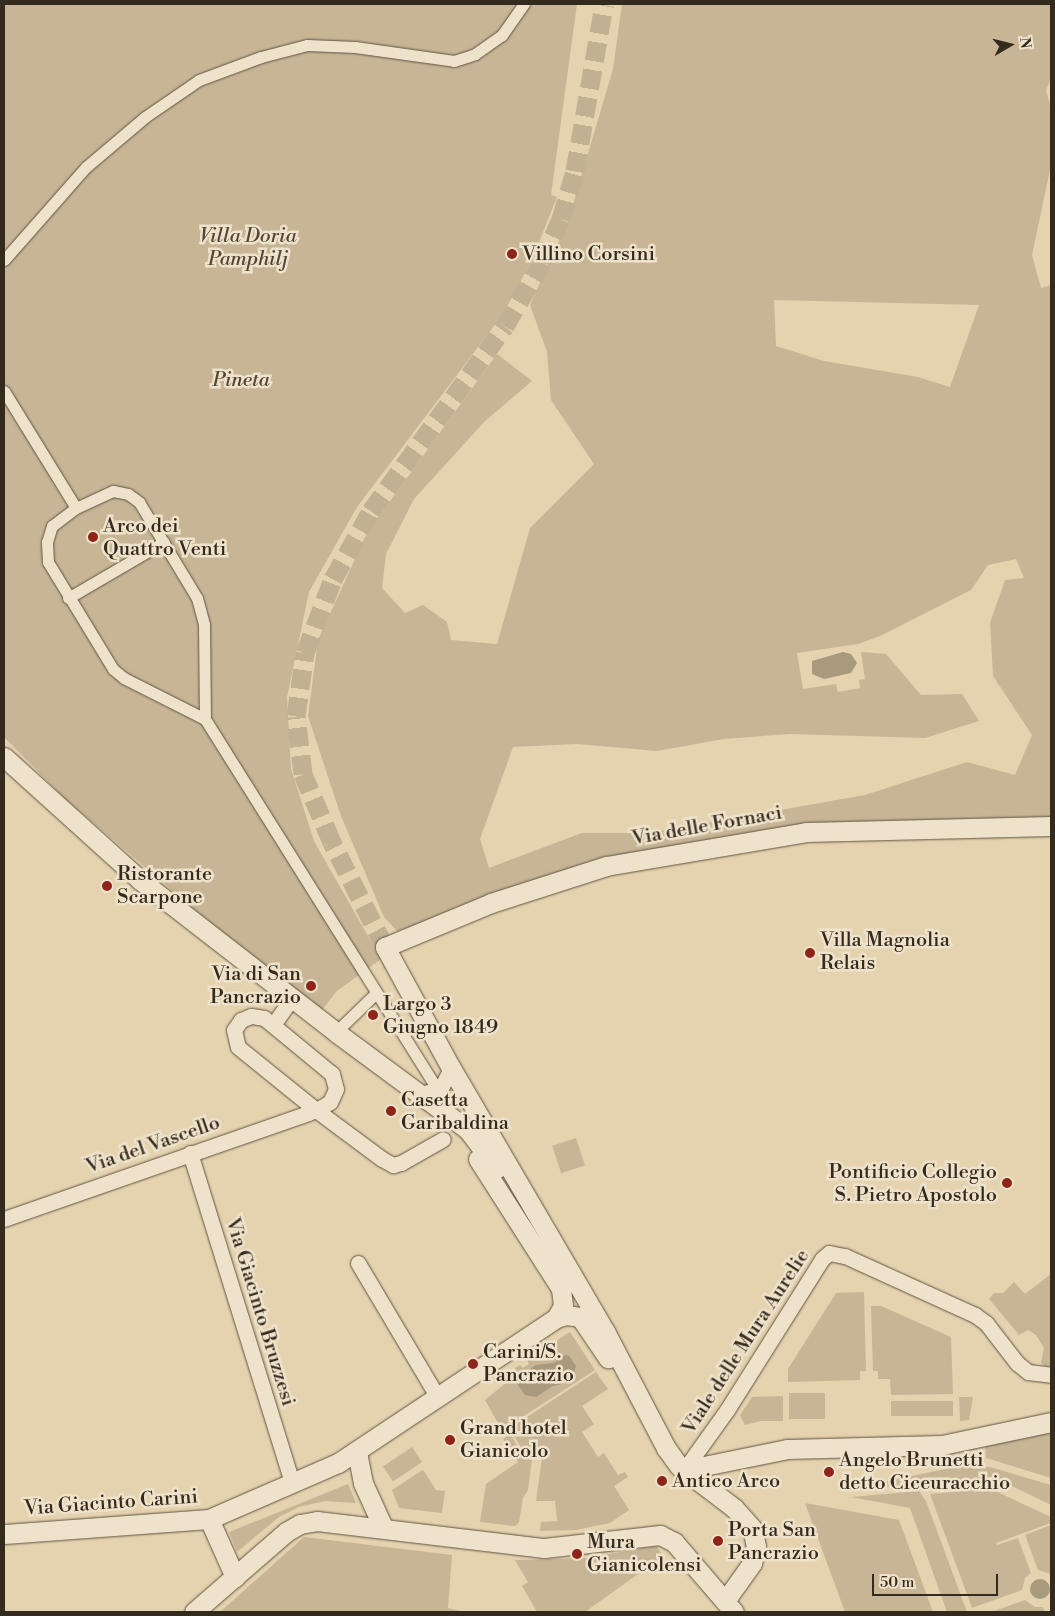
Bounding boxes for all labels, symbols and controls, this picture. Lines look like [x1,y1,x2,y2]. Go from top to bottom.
north arrow [985,20,1035,70]
text: N [1015,36,1035,50]
park label: Villa Doria Pamphilj [199,224,297,271]
place label: Villino Corsini [522,242,655,266]
marker: Villino Corsini [506,248,518,260]
park label: Pineta [212,368,270,392]
place label: Arco dei Quattro Venti [103,514,226,561]
marker: Arco dei Quattro Venti [87,531,99,543]
street label: Via delle Fornaci [630,801,784,851]
place label: Ristorante Scarpone [117,862,212,909]
marker: Ristorante Scarpone [101,880,113,892]
place label: Villa Magnolia Relais [820,929,950,976]
marker: Villa Magnolia Relais [804,947,816,959]
place label: Via di San Pancrazio [210,962,301,1009]
marker: Via di San Pancrazio [305,980,317,992]
place label: Largo 3 Giugno 1849 [383,992,498,1039]
marker: Largo 3 Giugno 1849 [367,1009,379,1021]
place label: Casetta Garibaldina [401,1088,509,1135]
marker: Casetta Garibaldina [385,1105,397,1117]
street label: Via del Vascello [83,1111,223,1179]
place label: Pontificio Collegio S. Pietro Apostolo [828,1160,997,1207]
marker: Pontificio Collegio S. Pietro Apostolo [1001,1177,1013,1189]
street label: Via Giacinto Bruzzesi [220,1215,300,1409]
street label: Viale delle Mura Aurelie [677,1245,815,1439]
place label: Carini/S. Pancrazio [483,1340,574,1387]
marker: Carini/S. Pancrazio [467,1358,479,1370]
place label: Grand hotel Gianicolo [460,1416,567,1463]
marker: Grand hotel Gianicolo [444,1434,456,1446]
place label: Angelo Brunetti detto Ciceuracchio [839,1448,1010,1495]
marker: Angelo Brunetti detto Ciceuracchio [823,1466,835,1478]
place label: Antico Arco [672,1469,780,1493]
marker: Antico Arco [656,1475,668,1487]
street label: Via Giacinto Carini [23,1485,199,1521]
place label: Porta San Pancrazio [728,1518,819,1565]
place label: Mura Gianicolensi [587,1530,702,1577]
marker: Porta San Pancrazio [712,1535,724,1547]
marker: Mura Gianicolensi [571,1548,583,1560]
scale bar [875,1564,1001,1596]
text: 50 m [880,1573,914,1592]

